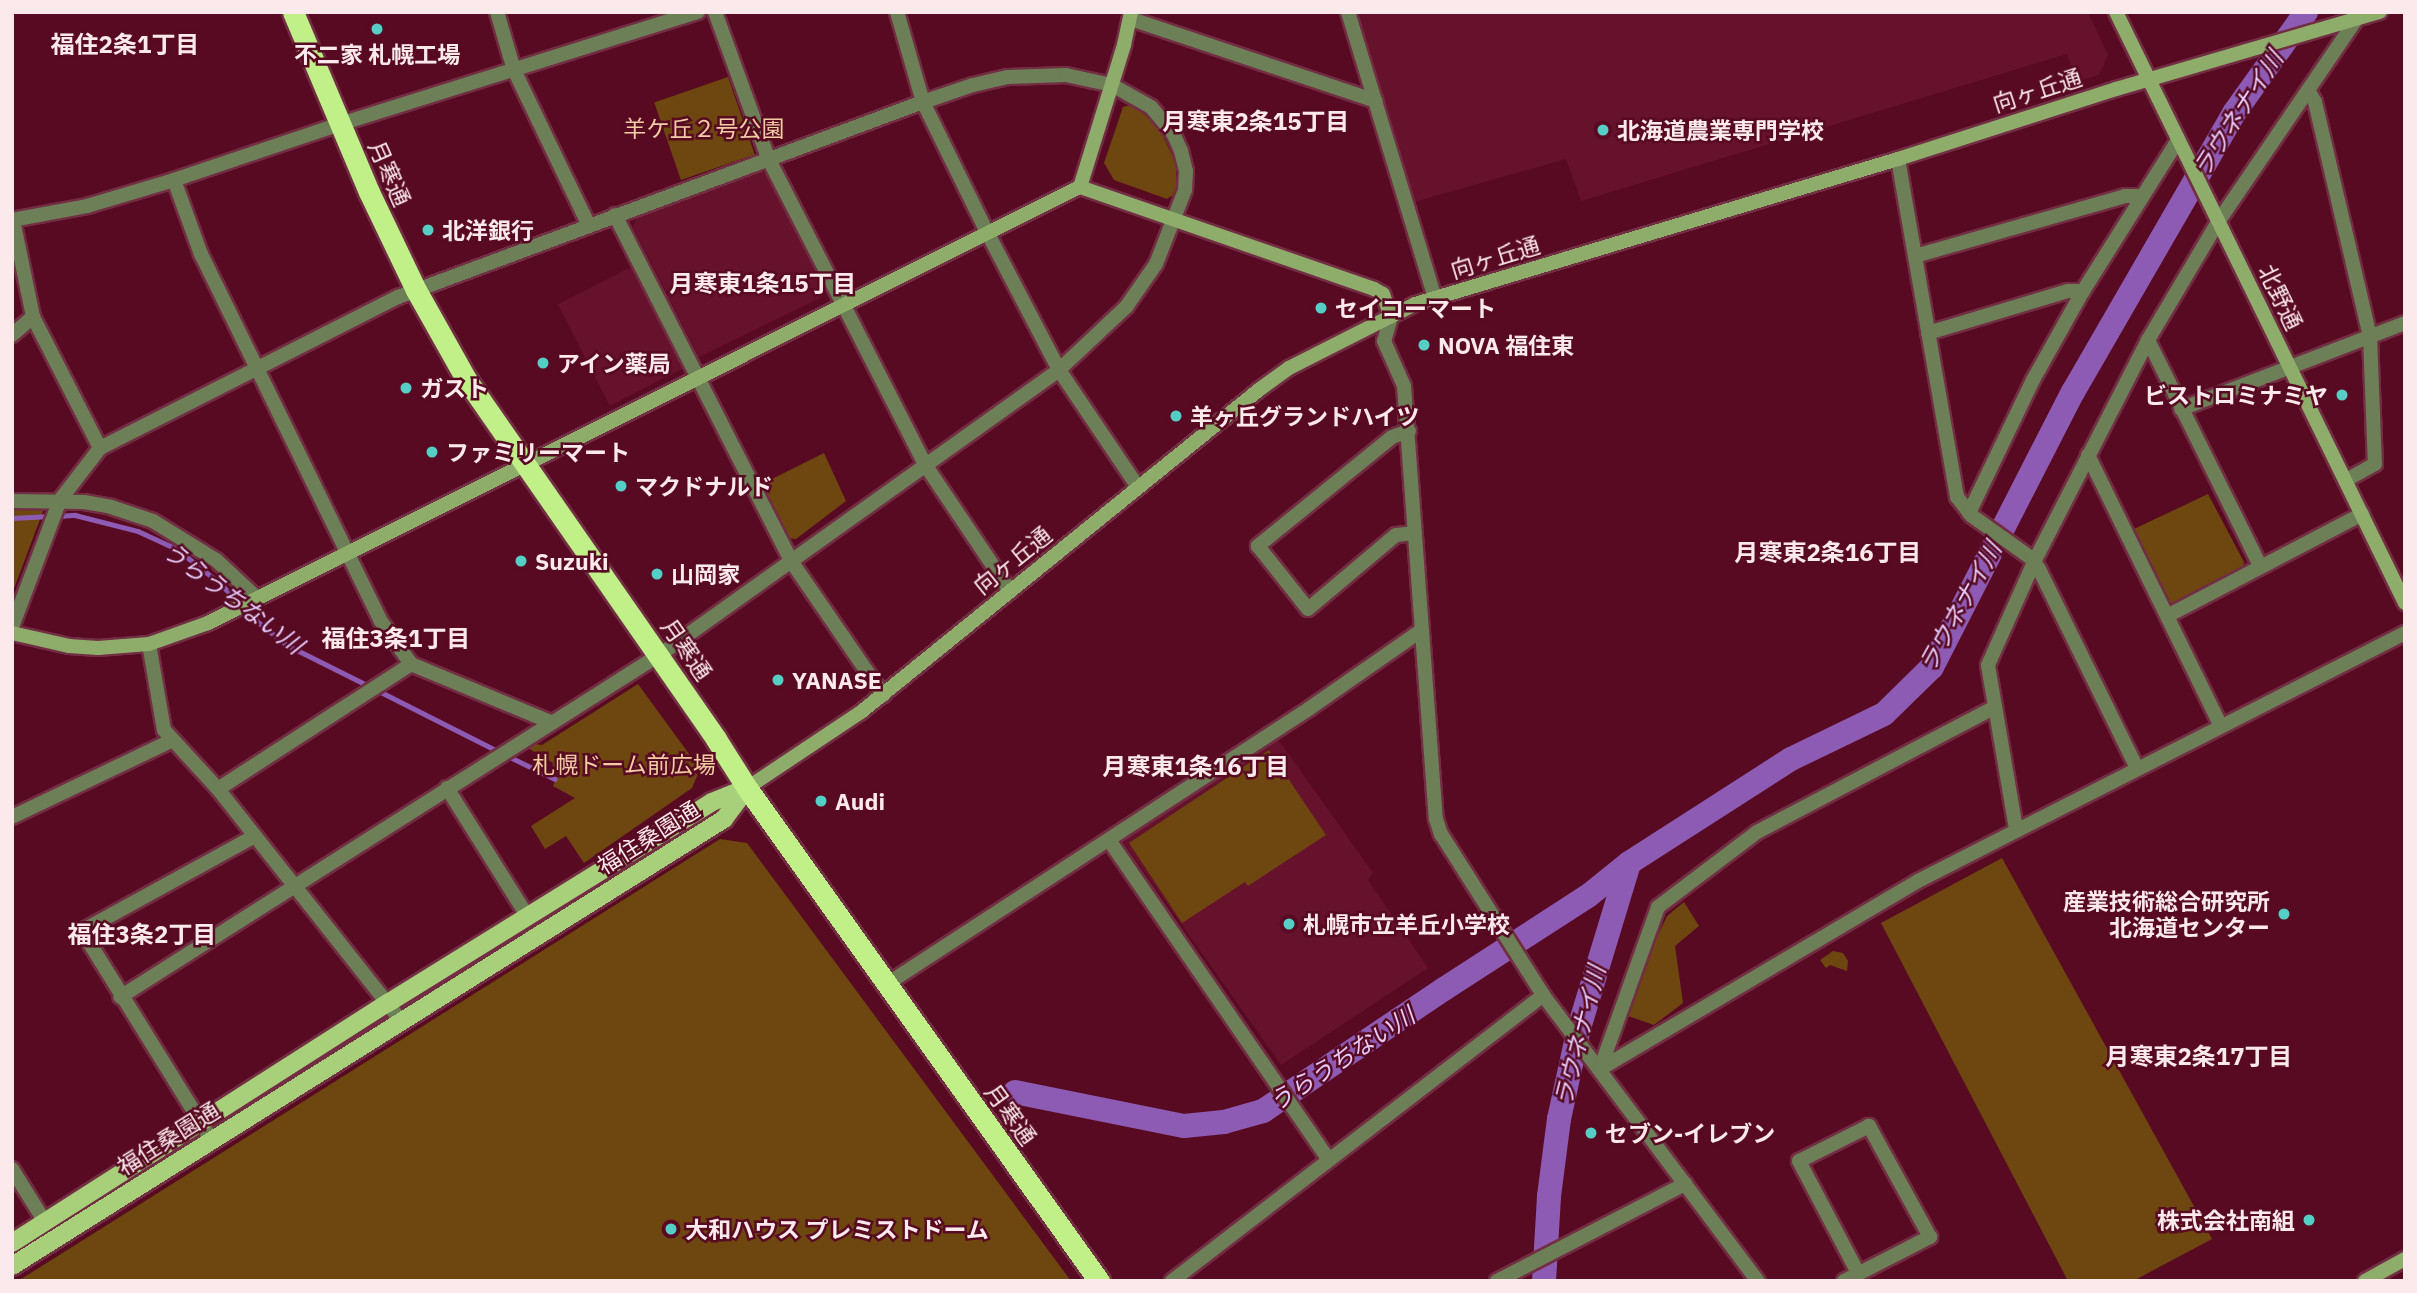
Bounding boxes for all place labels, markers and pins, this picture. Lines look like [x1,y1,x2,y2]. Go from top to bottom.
marker: 不二家 札幌工場 [369,21,385,37]
place label: 不二家 札幌工場 [294,40,460,68]
place label: 北海道農業専門学校 [1617,116,1824,144]
marker: 北海道農業専門学校 [1595,122,1611,138]
place label: 北洋銀行 [442,216,534,244]
marker: 北洋銀行 [420,222,436,238]
place label: セイコーマート [1335,294,1496,322]
marker: セイコーマート [1313,300,1329,316]
place label: NOVA 福住東 [1438,331,1574,359]
marker: NOVA 福住東 [1416,337,1432,353]
place label: アイン薬局 [557,349,672,377]
marker: アイン薬局 [535,355,551,371]
place label: ガスト [420,374,489,402]
marker: ガスト [398,380,414,396]
place label: ビストロミナミヤ [2144,381,2328,409]
marker: ビストロミナミヤ [2334,387,2350,403]
place label: 羊ヶ丘グランドハイツ [1190,402,1420,430]
marker: 羊ヶ丘グランドハイツ [1168,408,1184,424]
place label: ファミリーマート [446,438,630,466]
marker: ファミリーマート [424,444,440,460]
place label: マクドナルド [635,472,773,500]
marker: マクドナルド [613,478,629,494]
place label: Suzuki [535,547,609,575]
marker: Suzuki [513,553,529,569]
place label: 山岡家 [671,560,740,588]
marker: 山岡家 [649,566,665,582]
place label: YANASE [792,666,882,694]
marker: YANASE [770,672,786,688]
place label: Audi [835,787,885,815]
marker: Audi [813,793,829,809]
place label: 産業技術総合研究所 北海道センター [2063,887,2270,941]
marker: 産業技術総合研究所 北海道センター [2276,906,2292,922]
place label: 札幌市立羊丘小学校 [1303,910,1510,938]
marker: 札幌市立羊丘小学校 [1281,916,1297,932]
place label: セブン-イレブン [1605,1119,1775,1147]
marker: セブン-イレブン [1583,1125,1599,1141]
place label: 株式会社南組 [2157,1206,2295,1234]
marker: 株式会社南組 [2301,1212,2317,1228]
place label: 大和ハウス プレミストドーム [685,1215,989,1243]
marker: 大和ハウス プレミストドーム [663,1221,679,1237]

